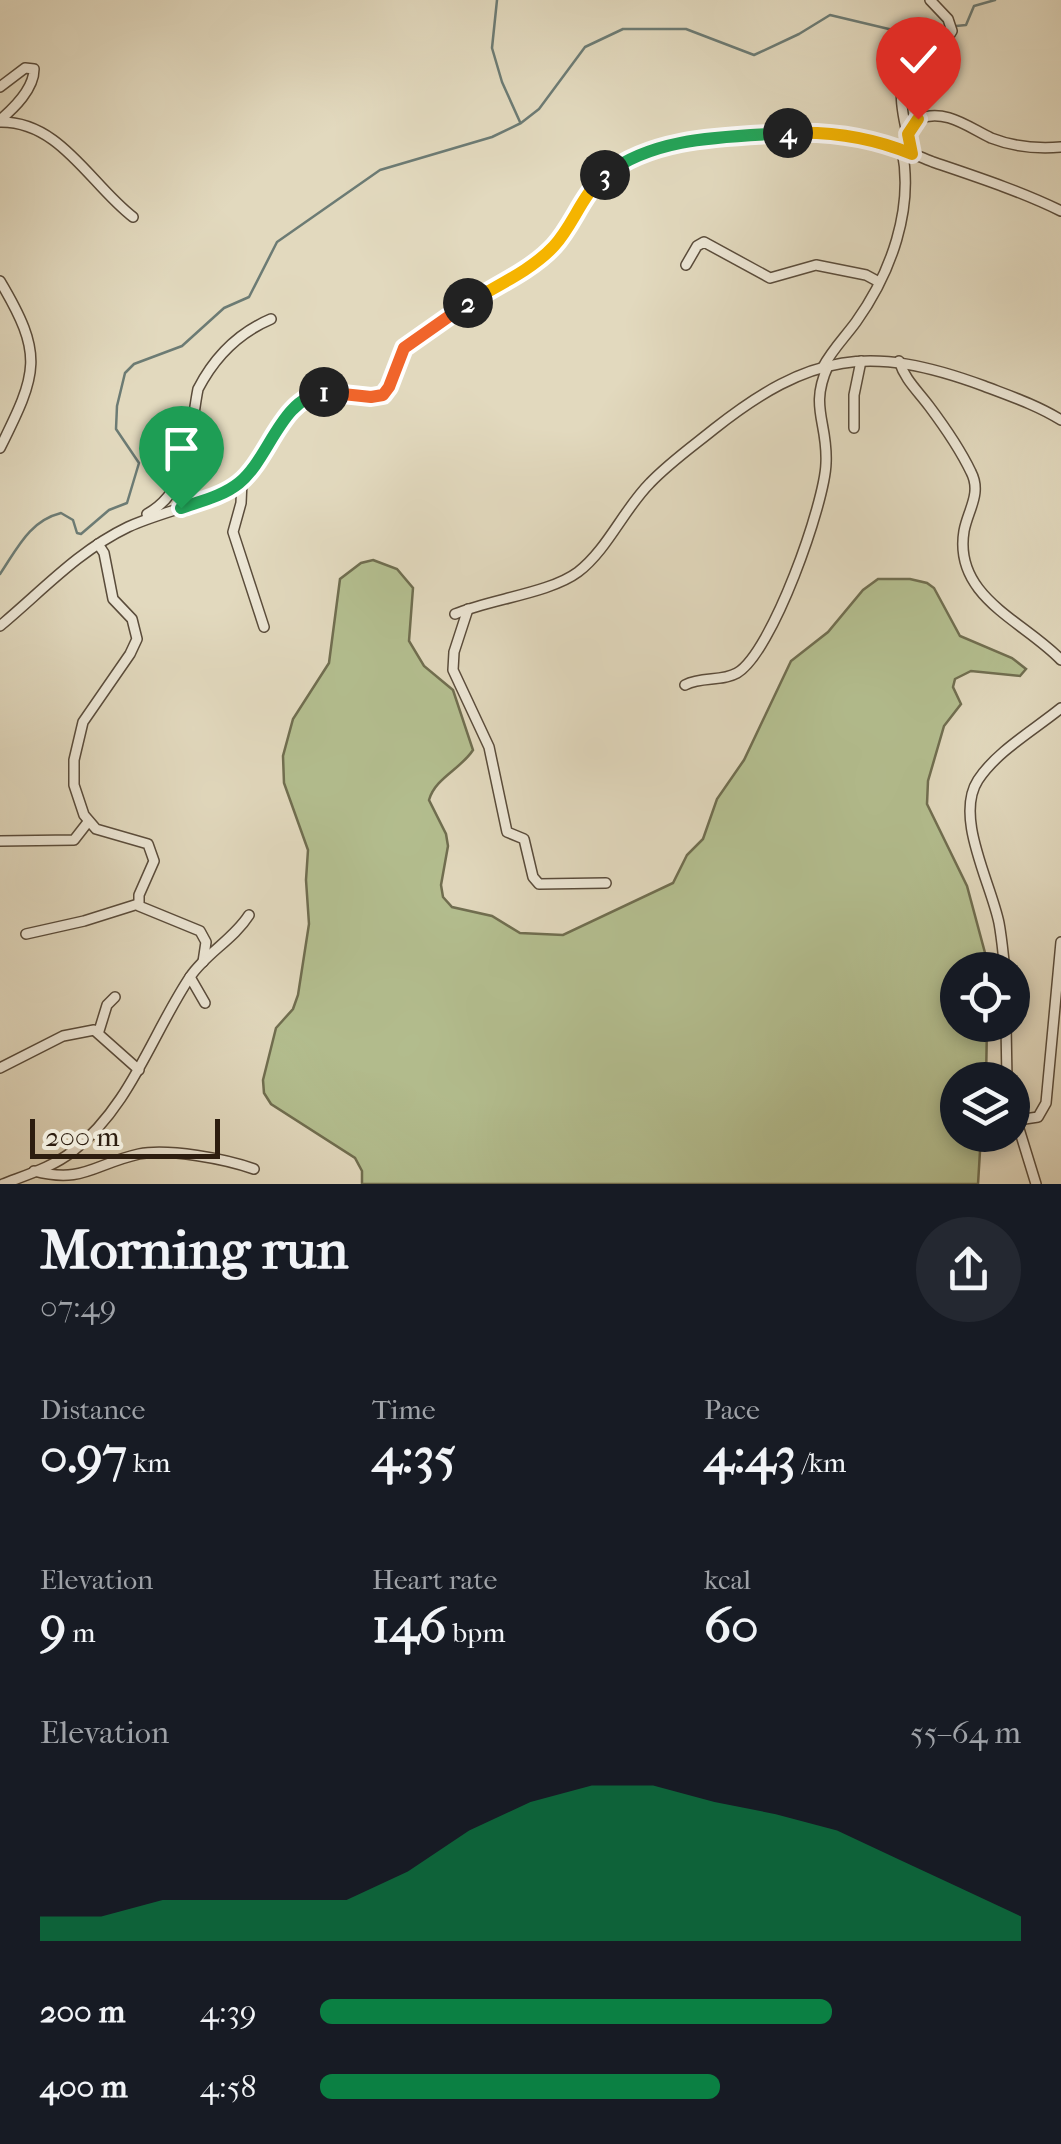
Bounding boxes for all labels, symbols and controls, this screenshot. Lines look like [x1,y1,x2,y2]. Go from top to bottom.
pin [876,17,961,120]
icon: check [891,32,946,87]
pin: 4 [763,108,813,158]
text: 4 [780,116,796,149]
pin: 3 [580,150,630,200]
text: 3 [599,158,611,191]
pin: 2 [443,278,493,328]
text: 2 [461,286,475,319]
pin: 1 [299,367,349,417]
text: 1 [319,375,329,408]
pin [139,406,224,509]
icon: arrive [154,421,209,476]
map controls [940,952,1030,1152]
button: locate [940,952,1030,1042]
button: layers [940,1062,1030,1152]
scale bar [30,1114,220,1158]
text: 200 m [45,1120,120,1153]
button: share [916,1217,1021,1322]
text: Morning run [40,1218,348,1282]
text: 07:49 [40,1288,117,1325]
text: Distance [40,1393,145,1426]
text: Time [372,1393,436,1426]
text: Pace [704,1393,760,1426]
text: 0.97 [40,1426,127,1485]
text: 4:35 [372,1426,456,1485]
text: 4:43 [704,1426,796,1485]
text: km [127,1446,171,1479]
text: /km [796,1446,846,1479]
text: Elevation [40,1563,153,1596]
text: Heart rate [372,1563,497,1596]
text: kcal [704,1563,751,1596]
text: 9 [40,1596,66,1655]
text: 146 [372,1596,446,1655]
text: 60 [704,1596,759,1655]
text: m [66,1616,96,1649]
text: bpm [446,1616,505,1649]
text: Elevation [40,1714,169,1751]
text: 55–64 m [910,1714,1021,1751]
text: 200 m [40,1993,125,2030]
text: 4:39 [200,1993,257,2030]
text: 400 m [40,2068,128,2105]
text: 4:58 [200,2068,257,2105]

